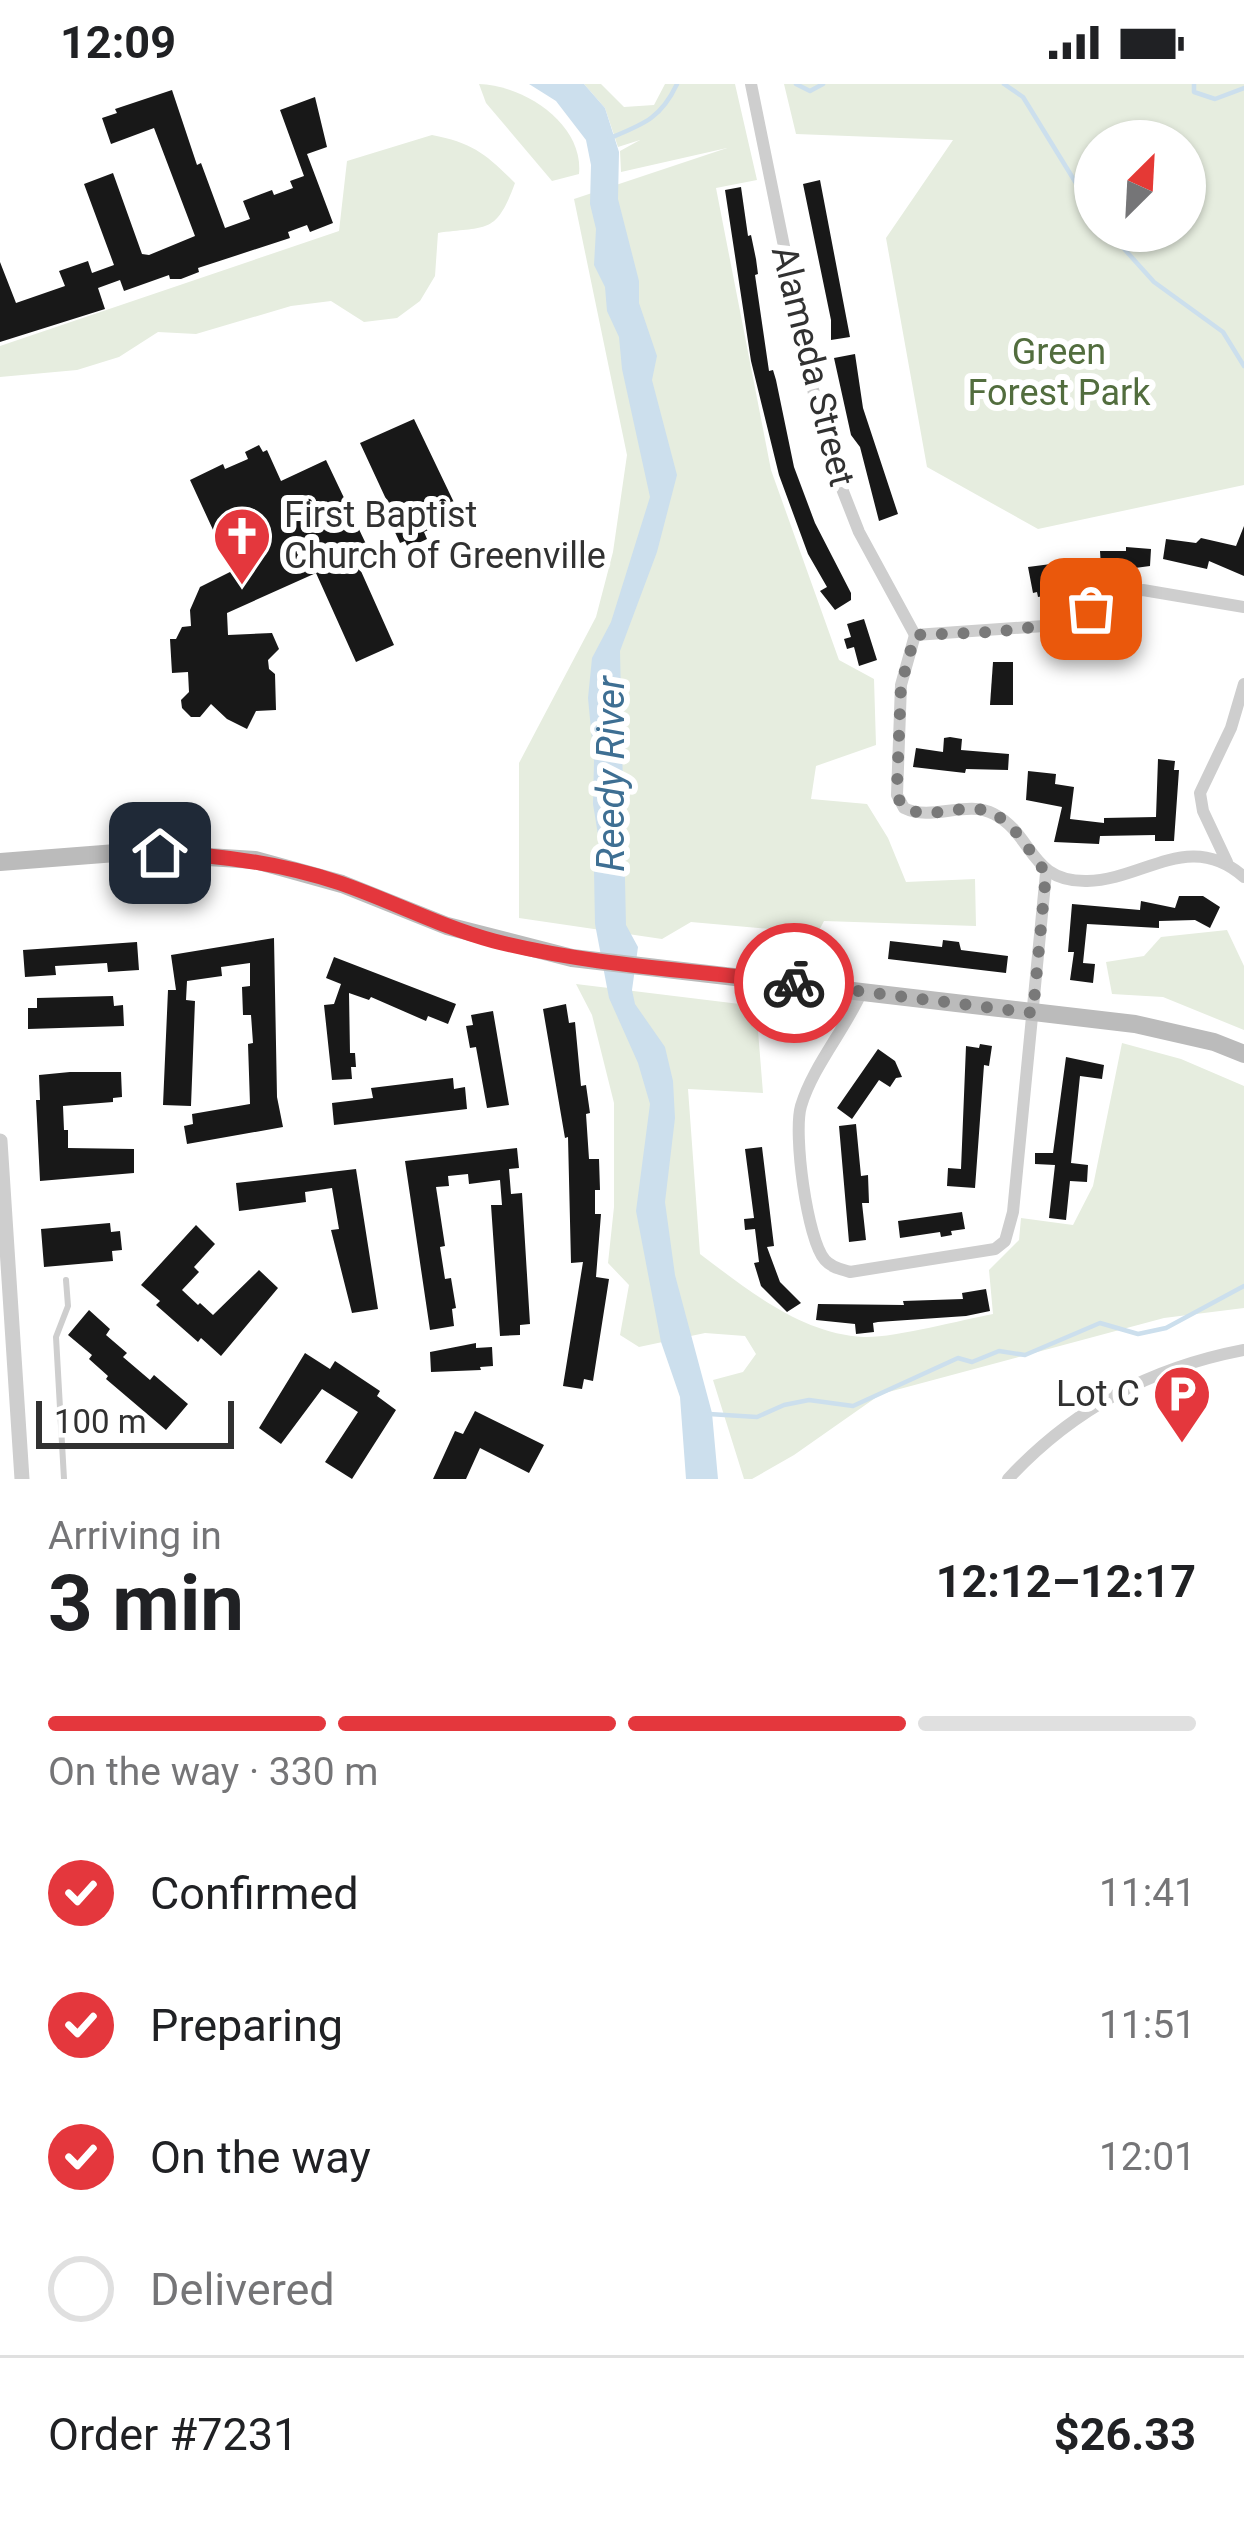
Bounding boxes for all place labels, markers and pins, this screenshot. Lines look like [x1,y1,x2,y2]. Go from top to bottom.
place label: First Baptist Church of Greenville [284,494,606,577]
church icon: First Baptist Church of Greenville [211,505,273,587]
pin [1040,558,1142,660]
pin [109,802,211,904]
parking icon: Lot C [1151,1363,1213,1445]
place label: Lot C [1056,1373,1140,1415]

